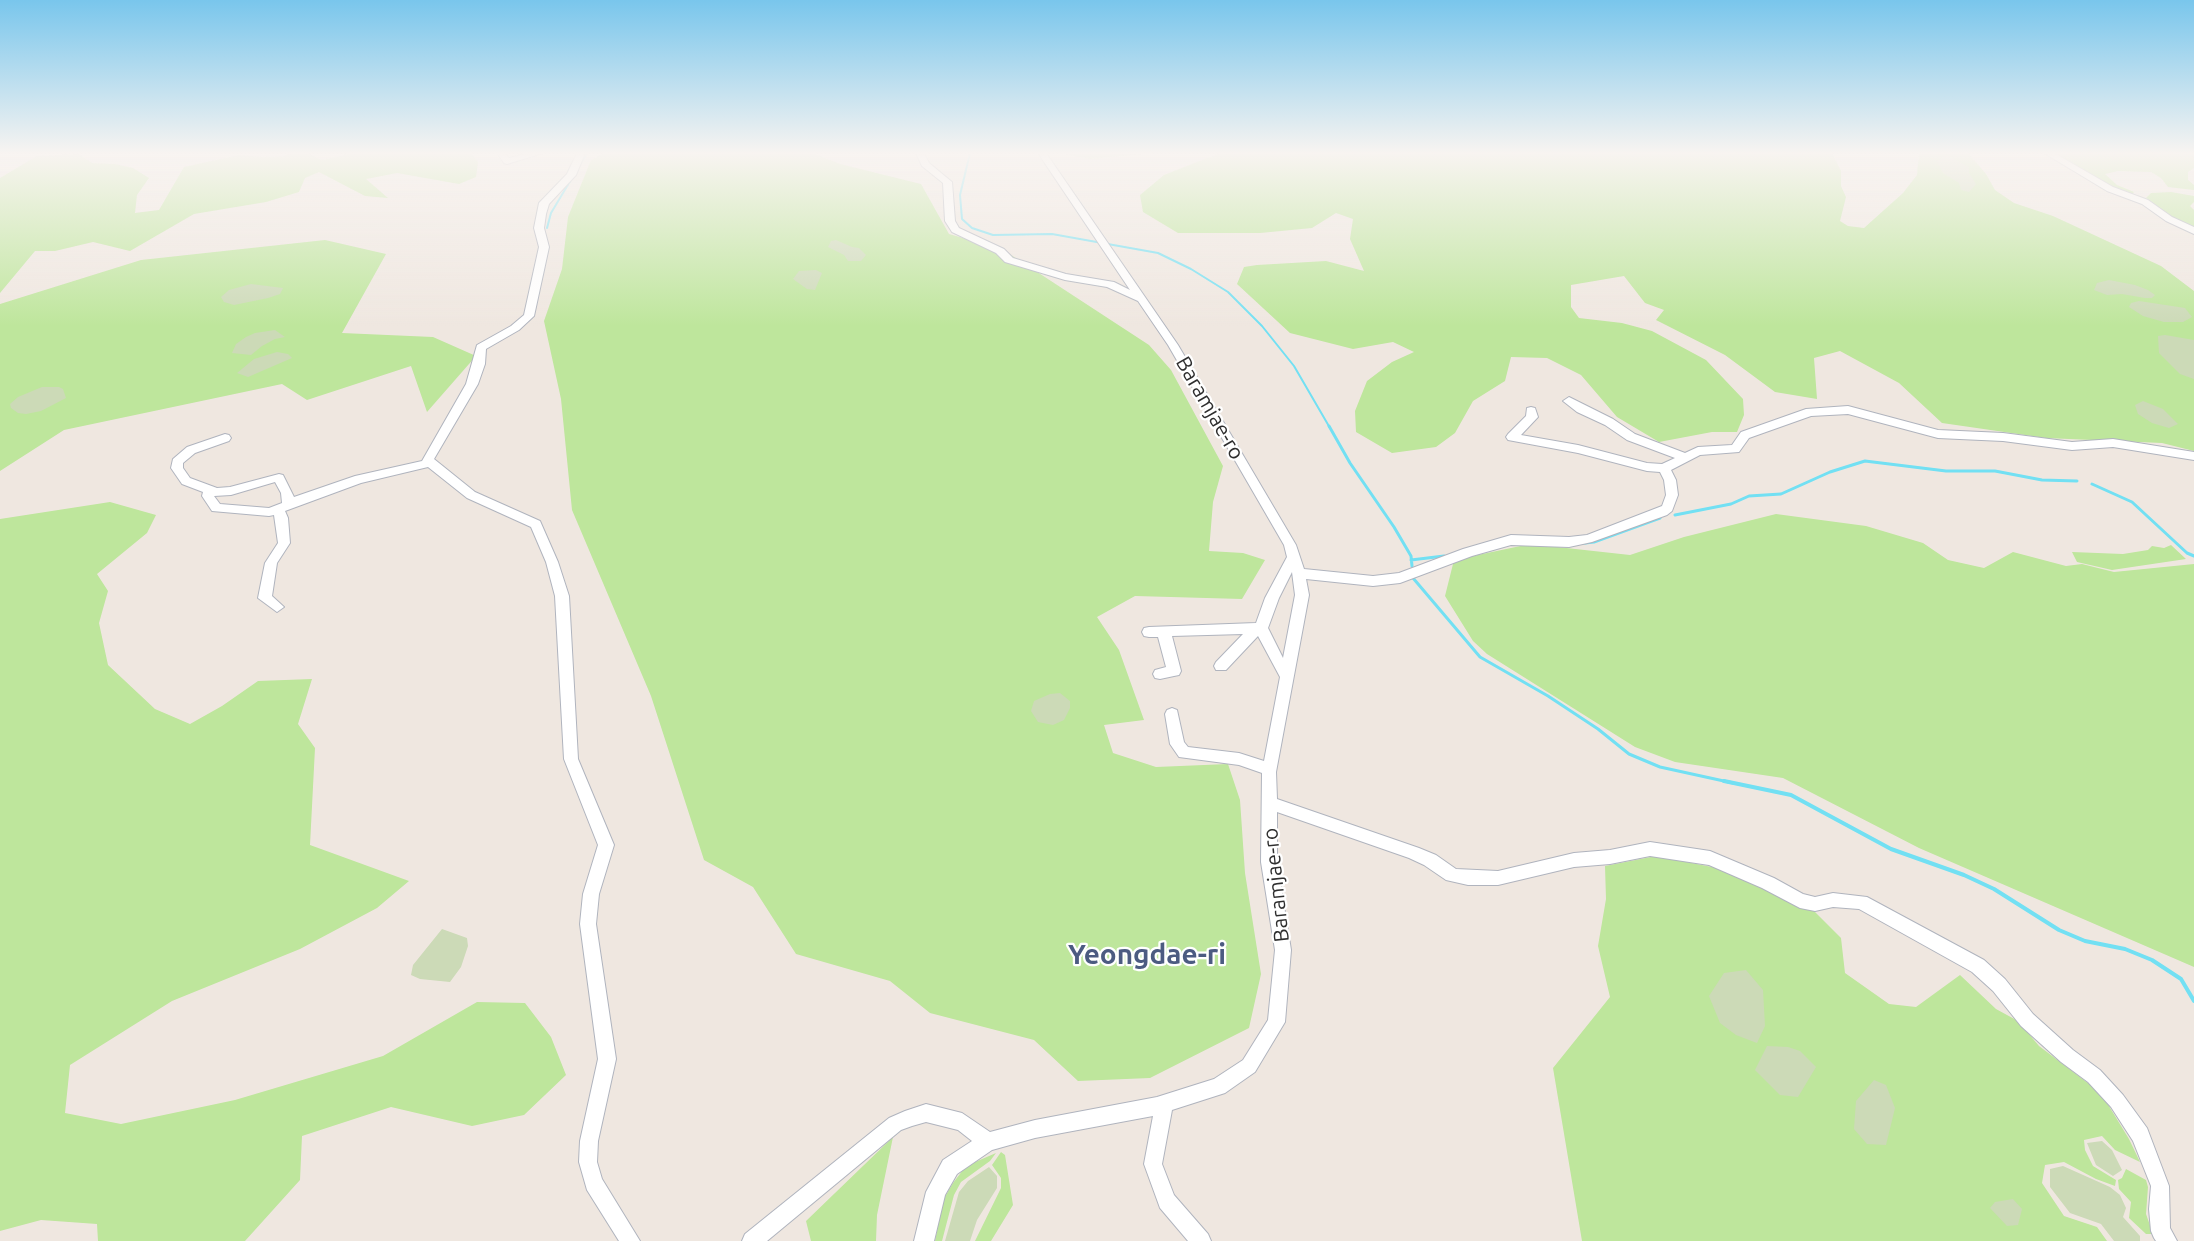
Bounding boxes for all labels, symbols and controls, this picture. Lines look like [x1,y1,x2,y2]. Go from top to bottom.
street label: Baramjae-ro [1170,352,1250,464]
street label: Baramjae-ro [1257,827,1295,943]
district label: Yeongdae-ri [1068,938,1226,972]

